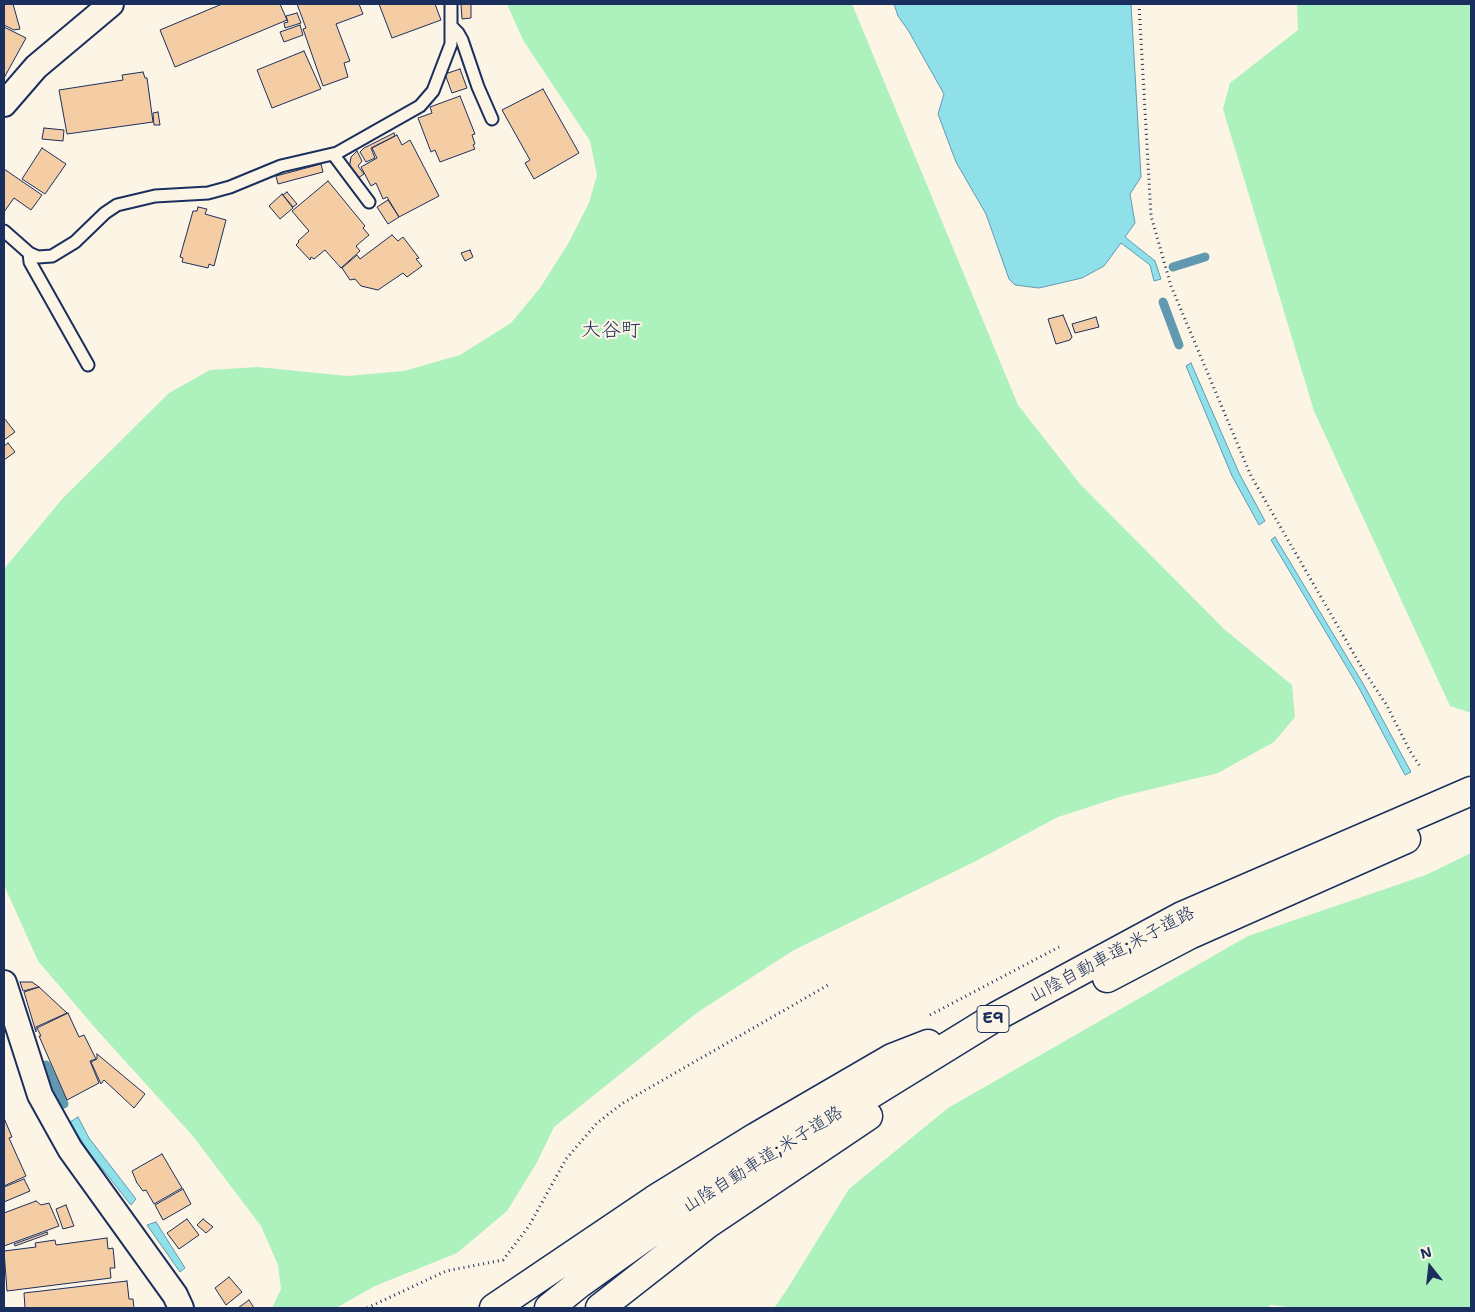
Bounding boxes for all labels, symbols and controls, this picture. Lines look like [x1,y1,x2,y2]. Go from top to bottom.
district label: 大谷町 [581,319,641,343]
street label: 山陰自動車道;米子道路 [1025,902,1199,1008]
road number: E9 [977,1006,1009,1032]
street label: 山陰自動車道;米子道路 [679,1102,847,1218]
north arrow [1405,1242,1455,1292]
text: N [1418,1242,1434,1263]

